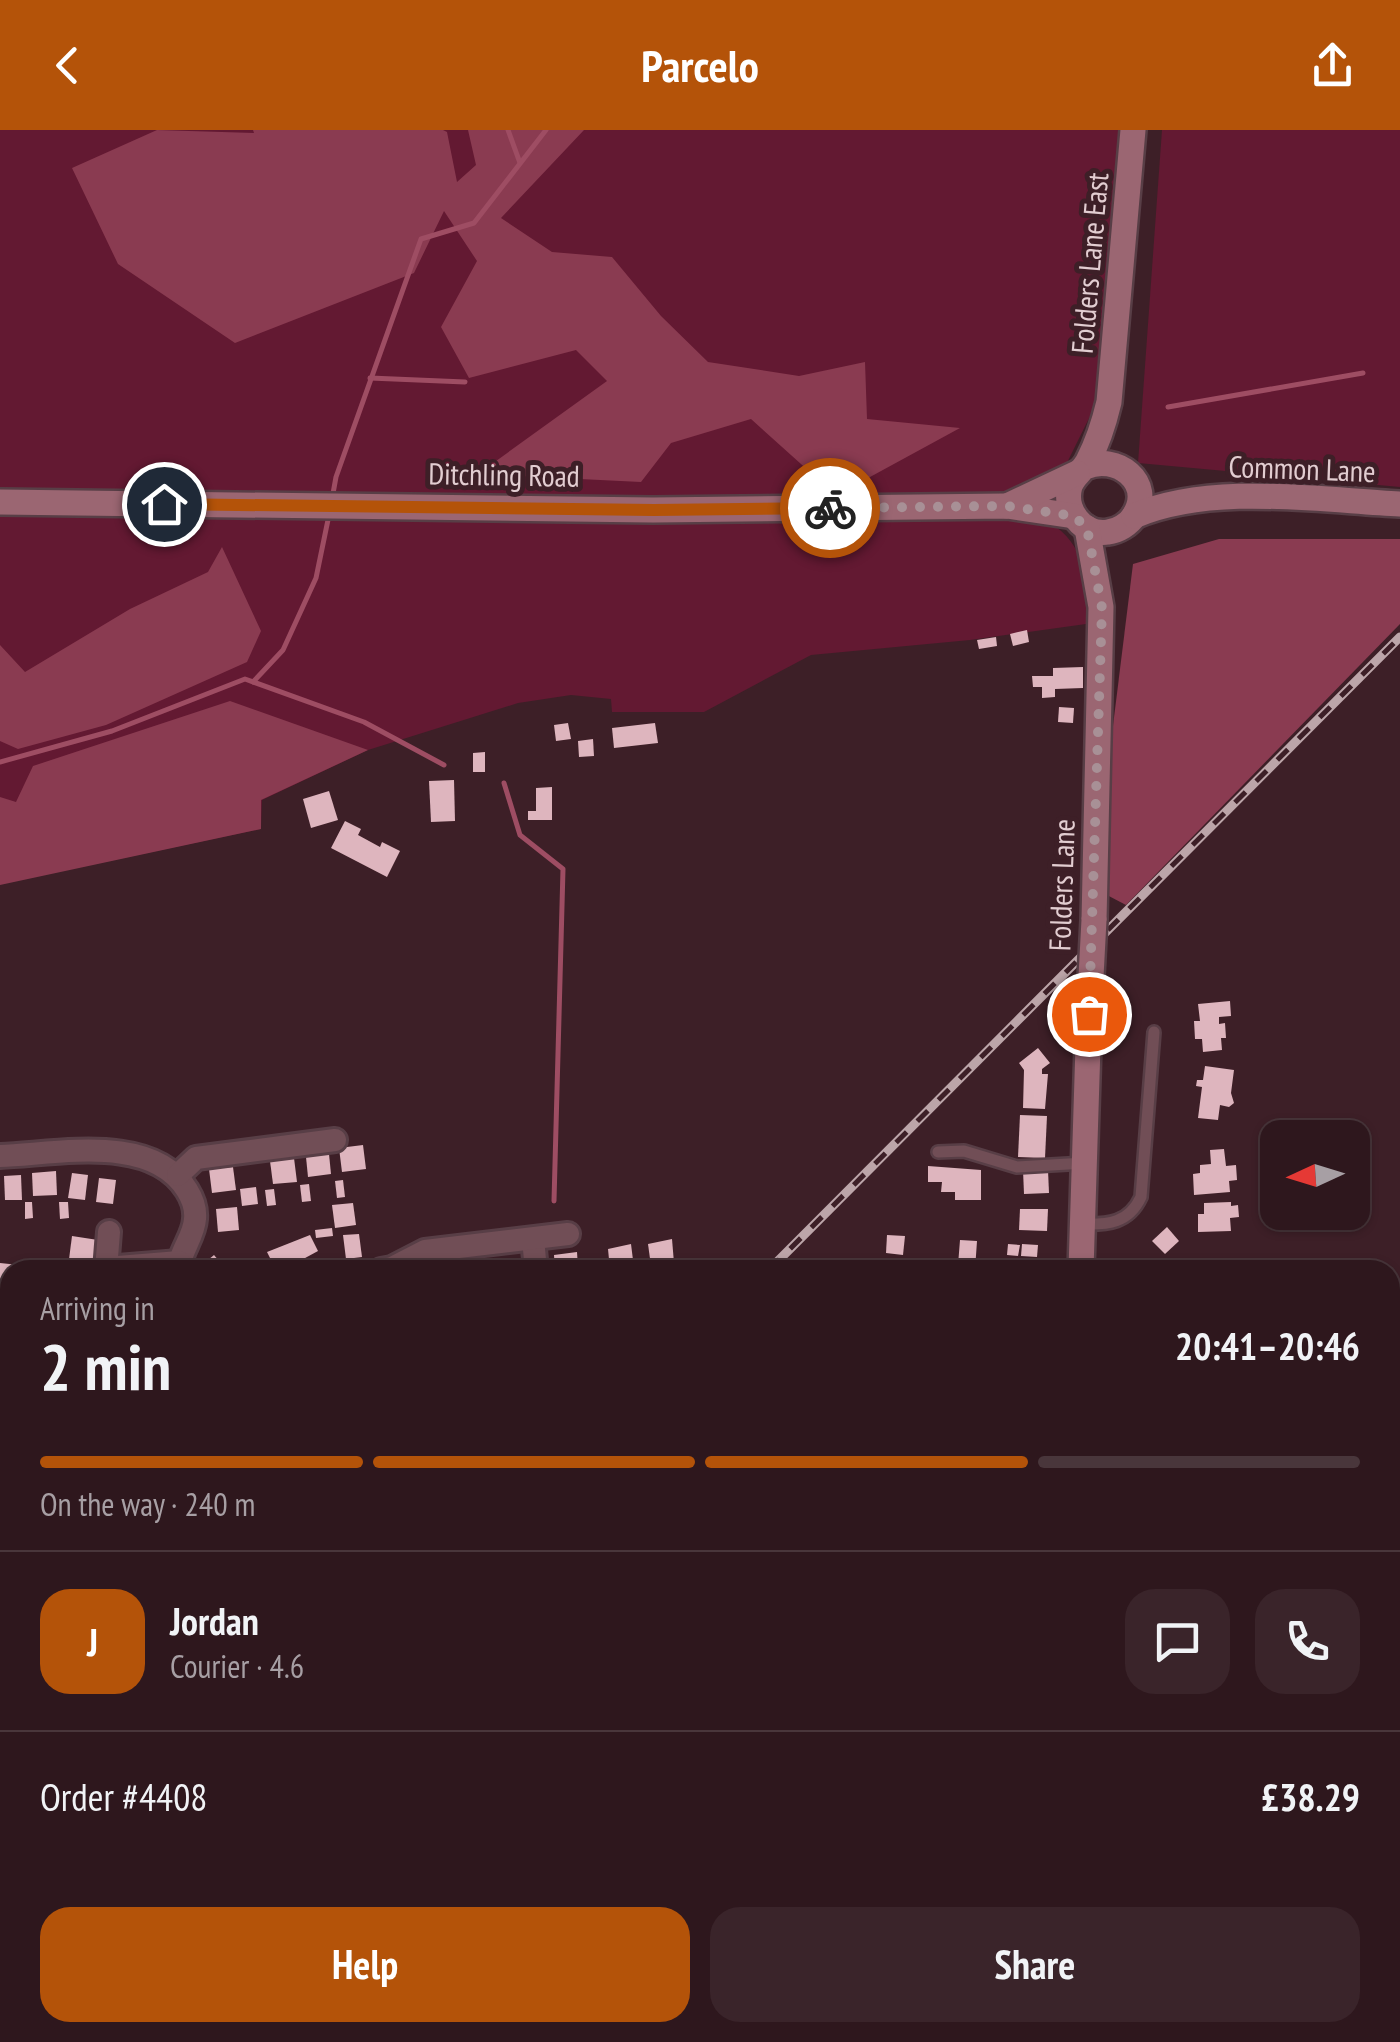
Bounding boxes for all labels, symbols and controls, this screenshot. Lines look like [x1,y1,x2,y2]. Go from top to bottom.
text: Parcelo [641,36,759,94]
icon: back [40,38,95,93]
icon: share [1305,38,1360,93]
street label: Folders Lane East [1062,170,1116,355]
street label: Common Lane [1228,446,1376,490]
street label: Ditchling Road [428,453,580,495]
courier [780,458,880,558]
pin [122,462,207,547]
icon: home [137,477,192,532]
icon: bike [803,481,858,536]
street label: Folders Lane [1039,818,1083,952]
pin [1047,972,1132,1057]
icon: bag [1062,987,1117,1042]
north arrow [1260,1120,1370,1230]
map controls [1260,1120,1370,1230]
text: Arriving in [40,1287,155,1329]
text: 20:41–20:46 [1175,1321,1360,1370]
text: 2 min [40,1324,171,1408]
text: On the way · 240 m [40,1483,255,1525]
button: chat [1125,1589,1230,1694]
button: phone [1255,1589,1360,1694]
text: Jordan [170,1596,259,1645]
text: J [87,1617,98,1666]
text: Courier · 4.6 [170,1645,304,1687]
text: Order #4408 [40,1772,207,1821]
text: £38.29 [1261,1772,1360,1821]
button: Help [40,1907,690,2022]
button: Share [710,1907,1360,2022]

